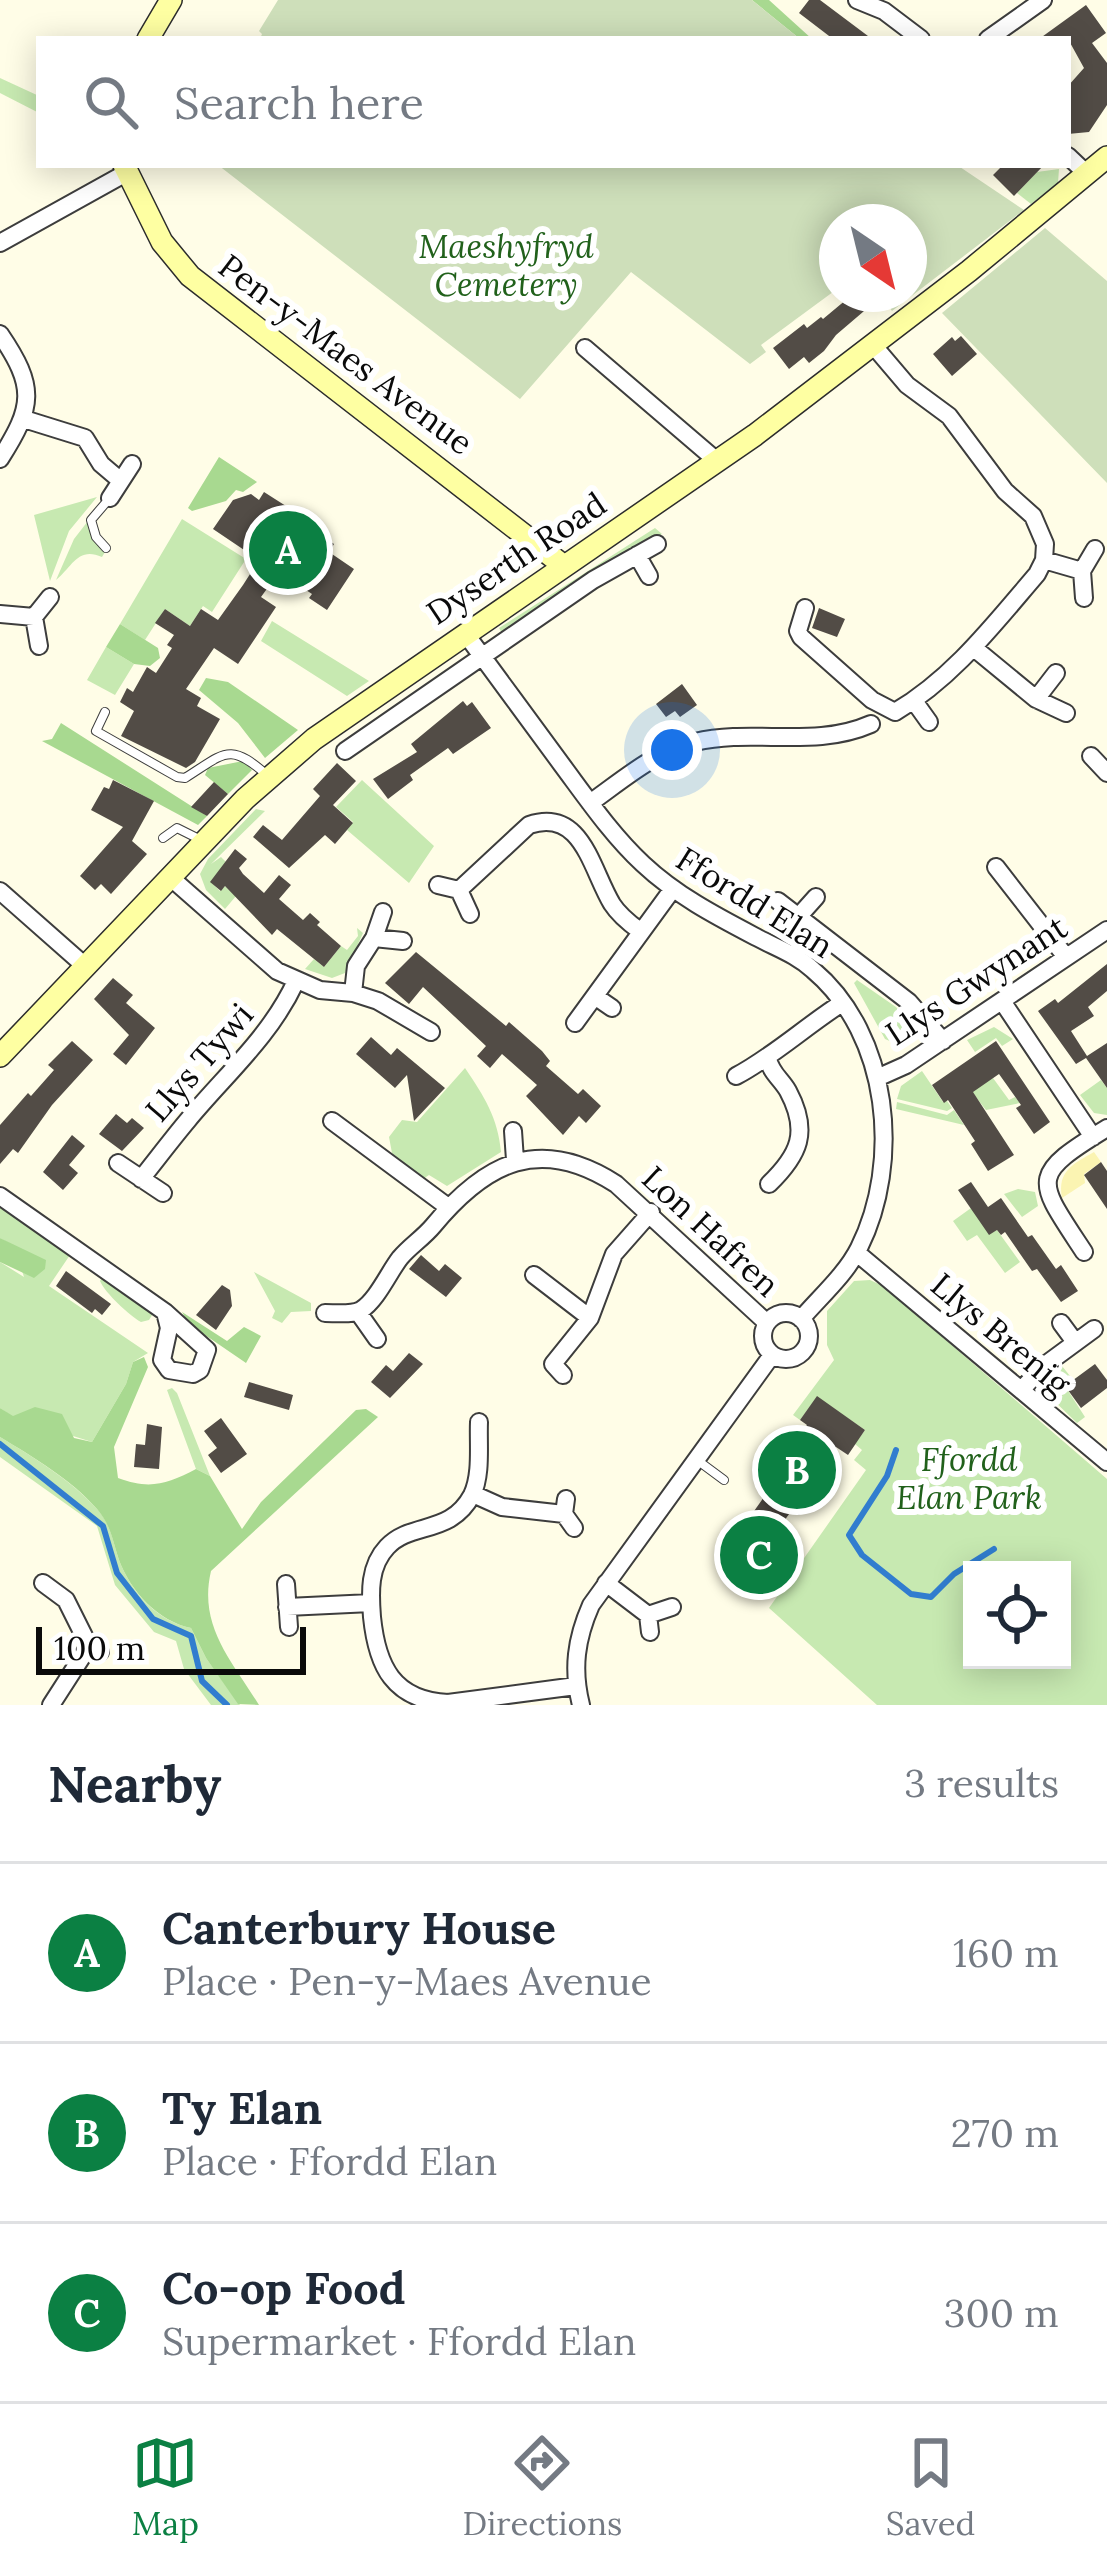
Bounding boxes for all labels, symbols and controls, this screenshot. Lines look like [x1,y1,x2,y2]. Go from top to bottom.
search box [36,36,1071,168]
icon: search [78,69,144,135]
text: Search here [174,74,424,131]
north arrow [819,204,927,312]
park label: Maeshyfryd Cemetery [418,225,594,305]
street label: Pen-y-Maes Avenue [210,245,482,463]
street label: Dyserth Road [418,483,614,633]
pin: A [249,505,327,595]
your location [642,720,702,780]
street label: Ffordd Elan [669,837,841,967]
street label: Llys Gwynant [877,906,1075,1054]
street label: Llys Tywi [136,994,262,1130]
street label: Lon Hafren [634,1157,788,1305]
street label: Llys Brenig [923,1264,1080,1405]
pin: B [758,1425,836,1515]
park label: Ffordd Elan Park [896,1438,1042,1518]
pin: C [720,1510,798,1600]
map controls [963,1561,1071,1669]
button: locate [963,1561,1071,1669]
scale bar [36,1621,306,1674]
text: 100 m [54,1627,145,1669]
text: Nearby [48,1751,221,1816]
text: 3 results [904,1758,1059,1808]
text: Canterbury House [162,1899,556,1956]
text: A [74,1928,100,1978]
text: 160 m [953,1928,1059,1978]
text: Place · Pen-y-Maes Avenue [162,1956,652,2006]
text: Ty Elan [162,2079,322,2136]
text: B [74,2108,100,2158]
text: 270 m [951,2108,1059,2158]
text: Place · Ffordd Elan [162,2136,497,2186]
text: Co-op Food [162,2259,406,2316]
text: C [74,2288,100,2338]
text: 300 m [944,2288,1059,2338]
text: Supermarket · Ffordd Elan [162,2316,636,2366]
tab: Map [132,2430,199,2544]
tab: Directions [463,2430,622,2544]
tab: Saved [886,2430,975,2544]

